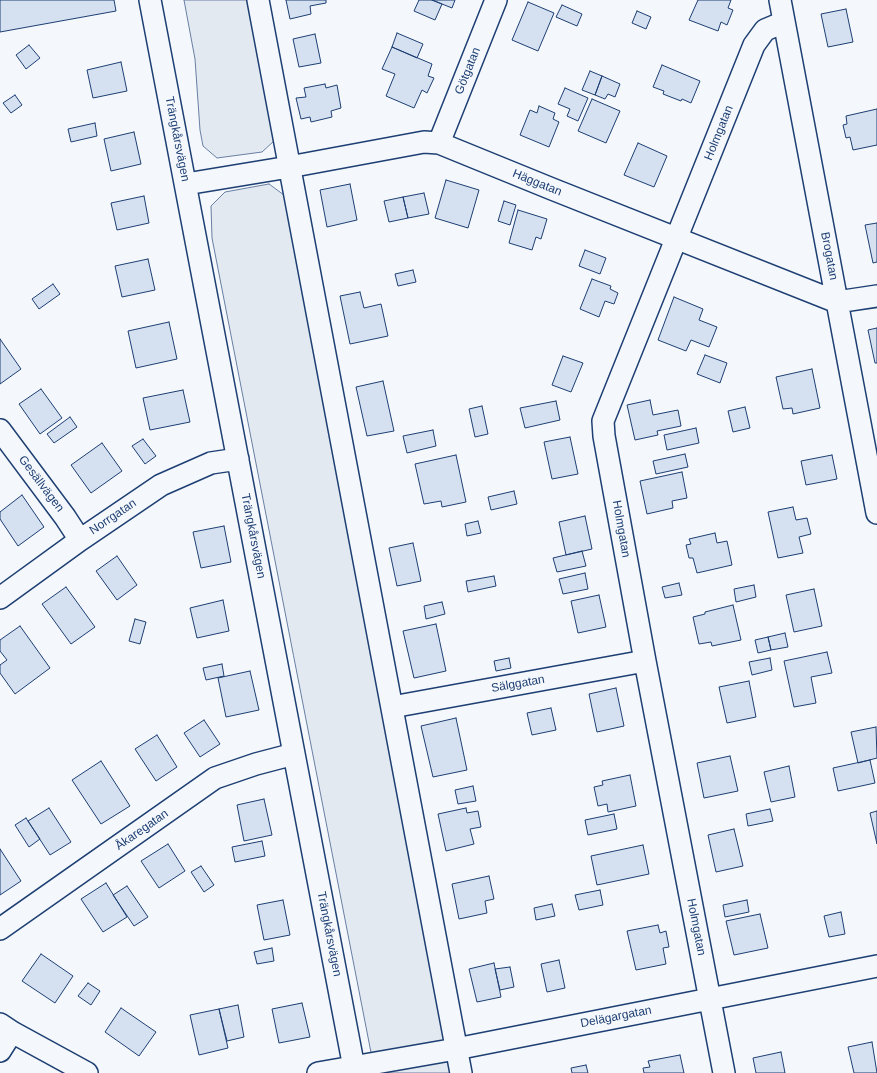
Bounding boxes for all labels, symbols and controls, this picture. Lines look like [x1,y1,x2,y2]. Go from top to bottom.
street label: Götgatan [452,45,484,97]
street label: Trängkårsvägen [162,95,192,183]
street label: Holmgatan [701,103,737,163]
street label: Häggatan [510,167,564,199]
street label: Brogatan [817,231,841,281]
street label: Gesällvägen [15,453,67,515]
street label: Trängkårsvägen [238,492,268,580]
street label: Norrgatan [87,496,139,538]
street label: Holmgatan [609,499,633,559]
street label: Sälggatan [490,672,546,696]
street label: Åkaregatan [113,806,171,854]
street label: Trängkårsvägen [314,890,344,978]
street label: Holmgatan [683,897,709,957]
street label: Delägargatan [579,1003,653,1031]

